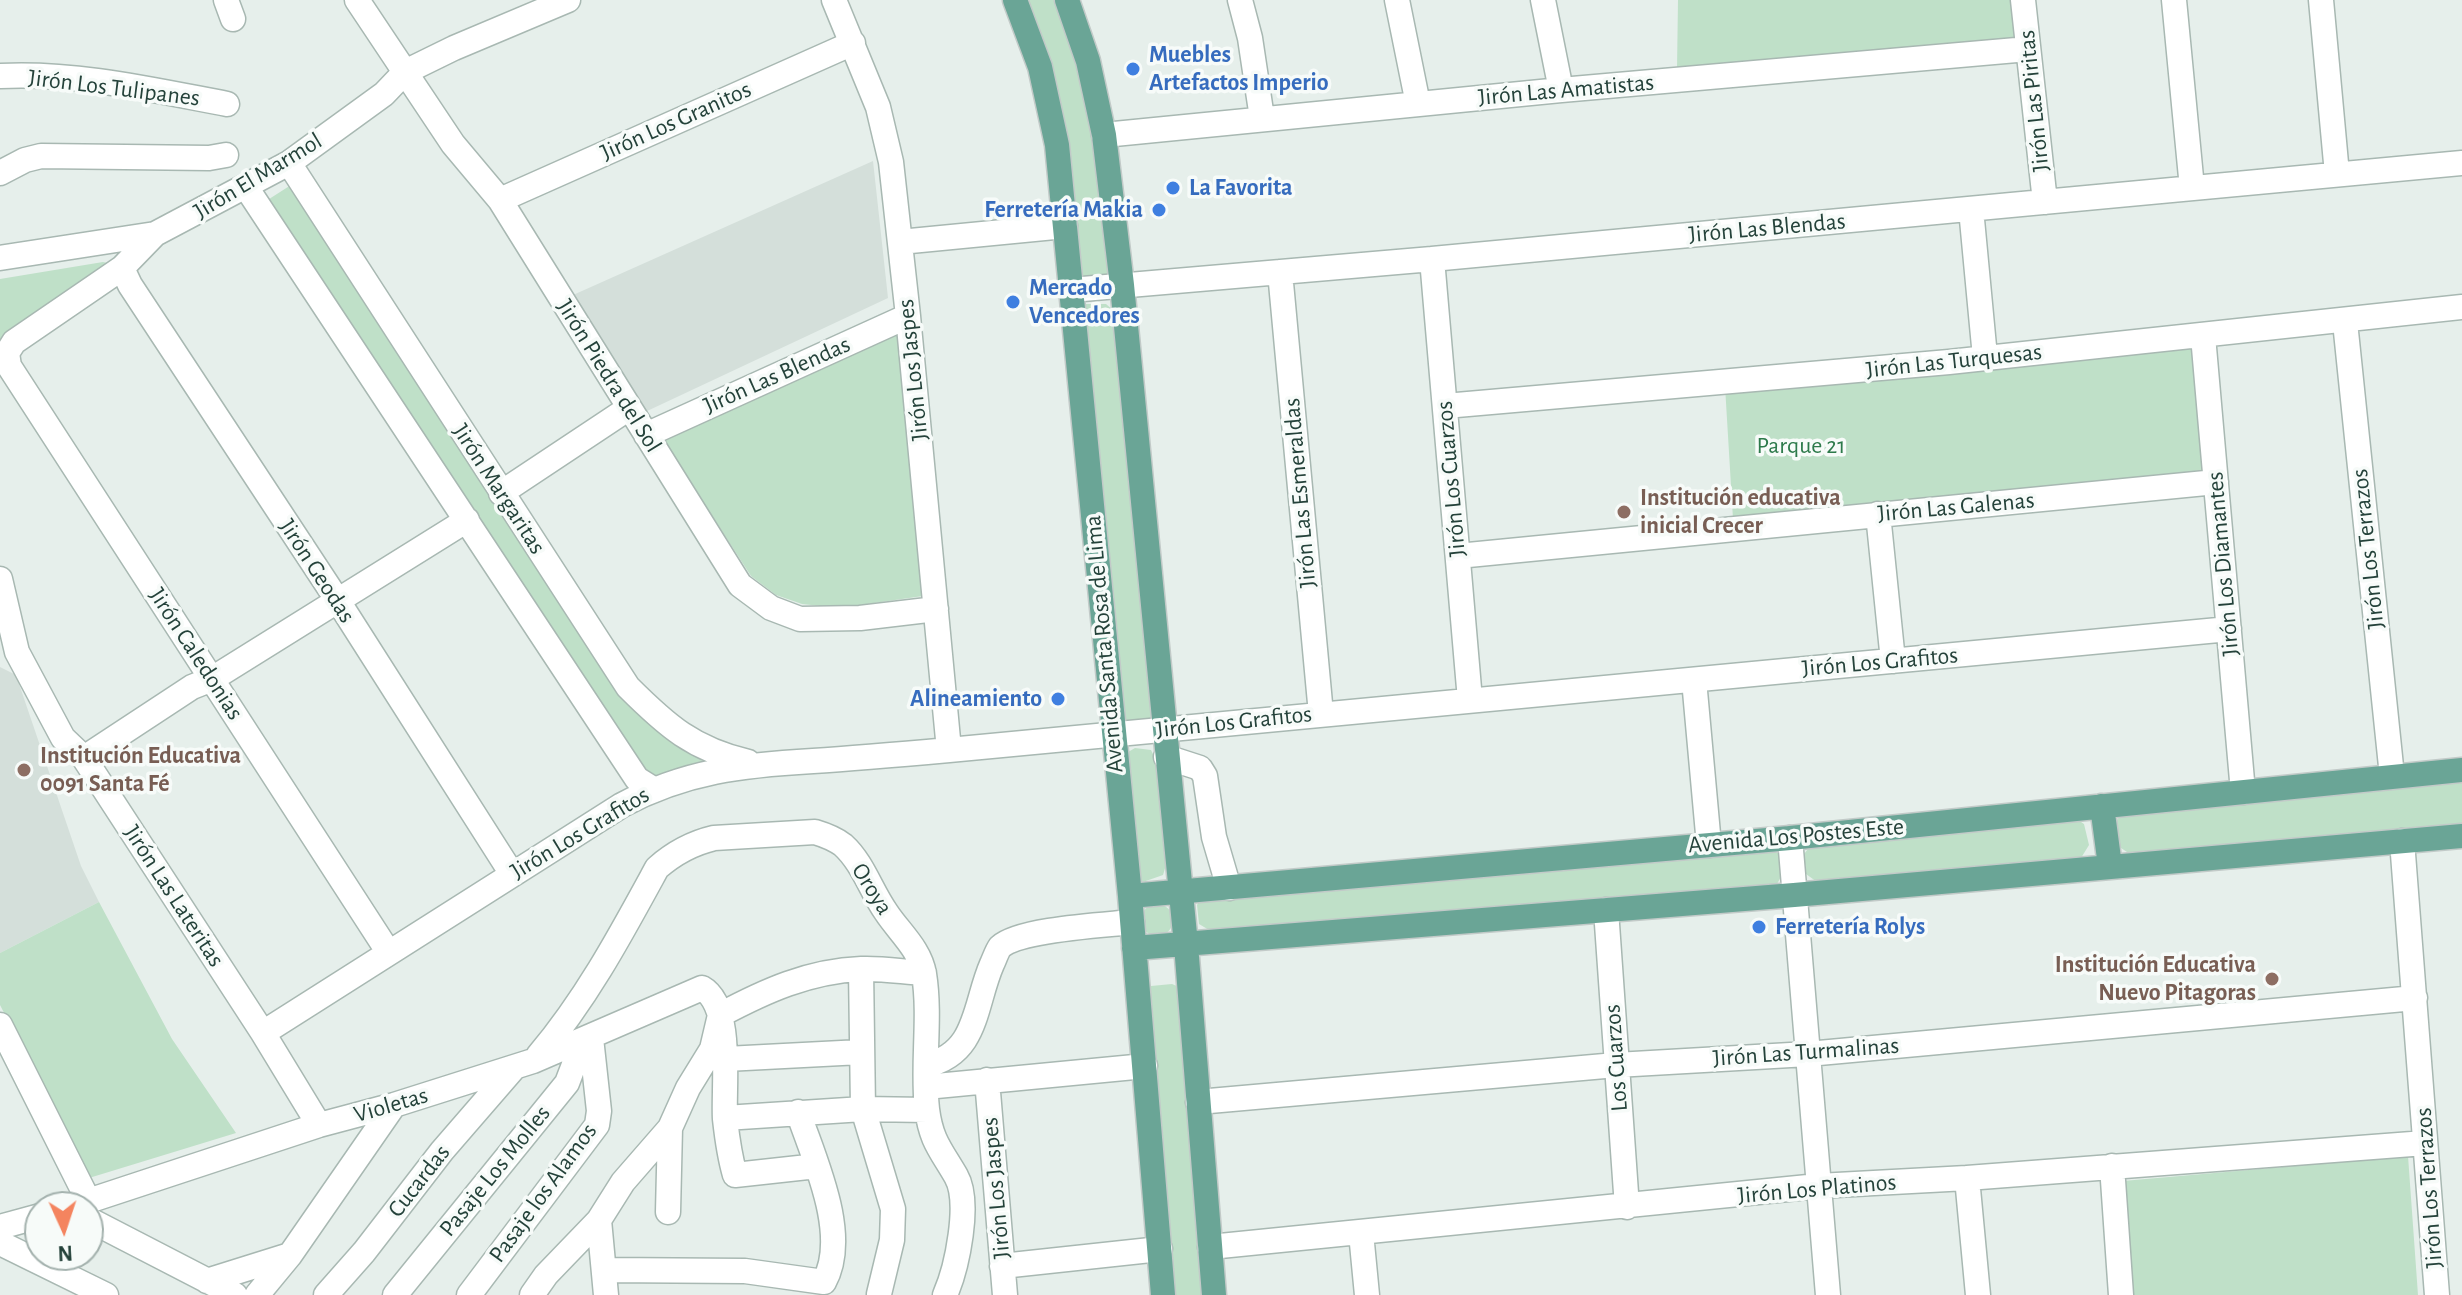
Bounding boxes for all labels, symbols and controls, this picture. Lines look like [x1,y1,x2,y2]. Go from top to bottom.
street label: Jirón Las Piritas [2012,29,2056,173]
place label: Muebles Artefactos Imperio [1149,41,1329,97]
marker: Muebles Artefactos Imperio [1124,60,1142,78]
street label: Jirón Los Tulipanes [27,63,201,113]
street label: Jirón Las Amatistas [1477,68,1655,112]
street label: Jirón Los Granitos [596,75,756,167]
street label: Jirón El Marmol [189,126,327,226]
place label: La Favorita [1189,174,1293,202]
marker: La Favorita [1164,179,1182,197]
place label: Ferretería Makia [984,196,1143,224]
marker: Ferretería Makia [1150,201,1168,219]
street label: Jirón Las Blendas [1687,207,1847,249]
place label: Mercado Vencedores [1029,274,1140,330]
marker: Mercado Vencedores [1004,293,1022,311]
street label: Jirón Piedra del Sol [550,294,668,458]
street label: Jirón Los Jaspes [891,298,935,442]
street label: Jirón Las Blendas [699,330,855,420]
street label: Jirón Las Turquesas [1865,337,2043,385]
street label: Jirón Las Esmeraldas [1277,397,1323,589]
street label: Jirón Los Cuarzos [1430,400,1472,558]
street label: Jirón Margaritas [446,418,552,560]
park label: Parque 21 [1756,432,1846,460]
street label: Jirón Los Terrazos [2345,467,2391,631]
street label: Jirón Los Diamantes [2201,471,2245,657]
place label: Institución educativa inicial Crecer [1640,484,1841,540]
street label: Jirón Las Galenas [1876,486,2036,528]
marker: Institución educativa inicial Crecer [1615,503,1633,521]
street label: Jirón Geodas [273,514,361,628]
street label: Avenida Santa Rosa de Lima [1078,514,1130,774]
street label: Jirón Caledonias [143,583,249,725]
street label: Jirón Los Grafitos [1801,641,1959,683]
place label: Alineamiento [910,685,1042,713]
marker: Alineamiento [1049,690,1067,708]
street label: Jirón Los Grafitos [1155,699,1313,745]
place label: Institución Educativa 0091 Santa Fé [40,742,241,798]
marker: Institución Educativa 0091 Santa Fé [15,761,33,779]
street label: Jirón Los Grafitos [505,780,655,886]
street label: Avenida Los Postes Este [1687,812,1905,860]
street label: Jirón Las Lateritas [117,820,231,972]
street label: Oroya [845,858,899,920]
place label: Ferretería Rolys [1775,913,1925,941]
marker: Ferretería Rolys [1750,918,1768,936]
place label: Institución Educativa Nuevo Pitagoras [2055,951,2256,1007]
marker: Institución Educativa Nuevo Pitagoras [2263,970,2281,988]
street label: Los Cuarzos [1598,1003,1634,1113]
street label: Jirón Las Turmalinas [1712,1031,1900,1073]
street label: Violetas [351,1081,431,1129]
street label: Pasaje Los Molles [433,1100,557,1242]
street label: Jirón Los Terrazos [2409,1107,2449,1269]
street label: Jirón Los Jaspes [975,1116,1017,1260]
street label: Pasaje los Alamos [483,1118,603,1268]
street label: Cucardas [382,1139,456,1223]
street label: Jirón Los Platinos [1736,1168,1898,1210]
north arrow [24,1191,104,1271]
text: N [57,1242,73,1264]

